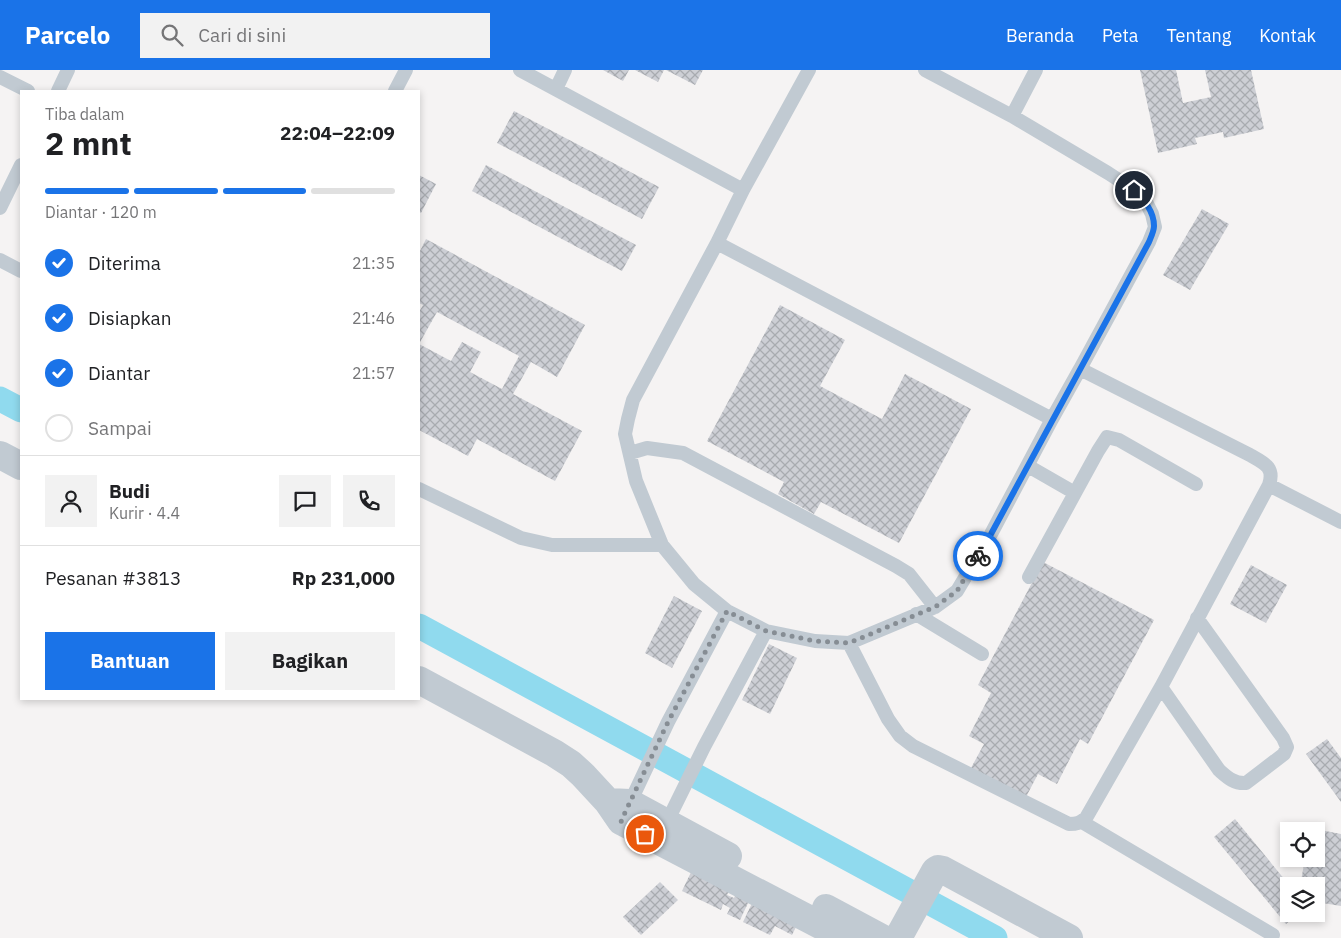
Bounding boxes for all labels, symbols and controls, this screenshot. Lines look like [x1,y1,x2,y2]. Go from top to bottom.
search box [140,13,490,58]
text: Parcelo [25,19,110,51]
icon: search [158,21,186,49]
text: Cari di sini [198,23,286,47]
text: Beranda [1006,24,1074,47]
text: Peta [1102,24,1138,47]
text: Tentang [1166,24,1231,47]
text: Kontak [1259,24,1316,47]
text: Tiba dalam [45,104,124,124]
text: 22:04–22:09 [280,121,395,145]
text: 2 mnt [45,122,132,164]
pin [1113,169,1155,211]
icon: home [1120,176,1148,204]
text: Diantar · 120 m [45,202,157,222]
icon: check [45,249,73,277]
text: Diterima [88,251,161,275]
text: 21:35 [352,253,395,273]
icon: check [45,304,73,332]
text: Disiapkan [88,306,172,330]
text: 21:46 [352,308,395,328]
icon: check [45,359,73,387]
text: Diantar [88,361,150,385]
text: 21:57 [352,363,395,383]
text: Sampai [88,416,152,440]
button: person [45,475,97,527]
button: chat [279,475,331,527]
button: phone [343,475,395,527]
text: Budi [109,479,150,503]
text: Kurir · 4.4 [109,503,180,523]
courier [953,531,1003,581]
icon: bike [964,542,992,570]
text: Pesanan #3813 [45,566,181,590]
text: Rp 231,000 [292,566,395,590]
button: Bantuan [45,632,215,690]
button: Bagikan [225,632,395,690]
pin [624,813,666,855]
icon: bag [631,820,659,848]
map controls [1280,822,1325,922]
button: locate [1280,822,1325,867]
button: layers [1280,877,1325,922]

